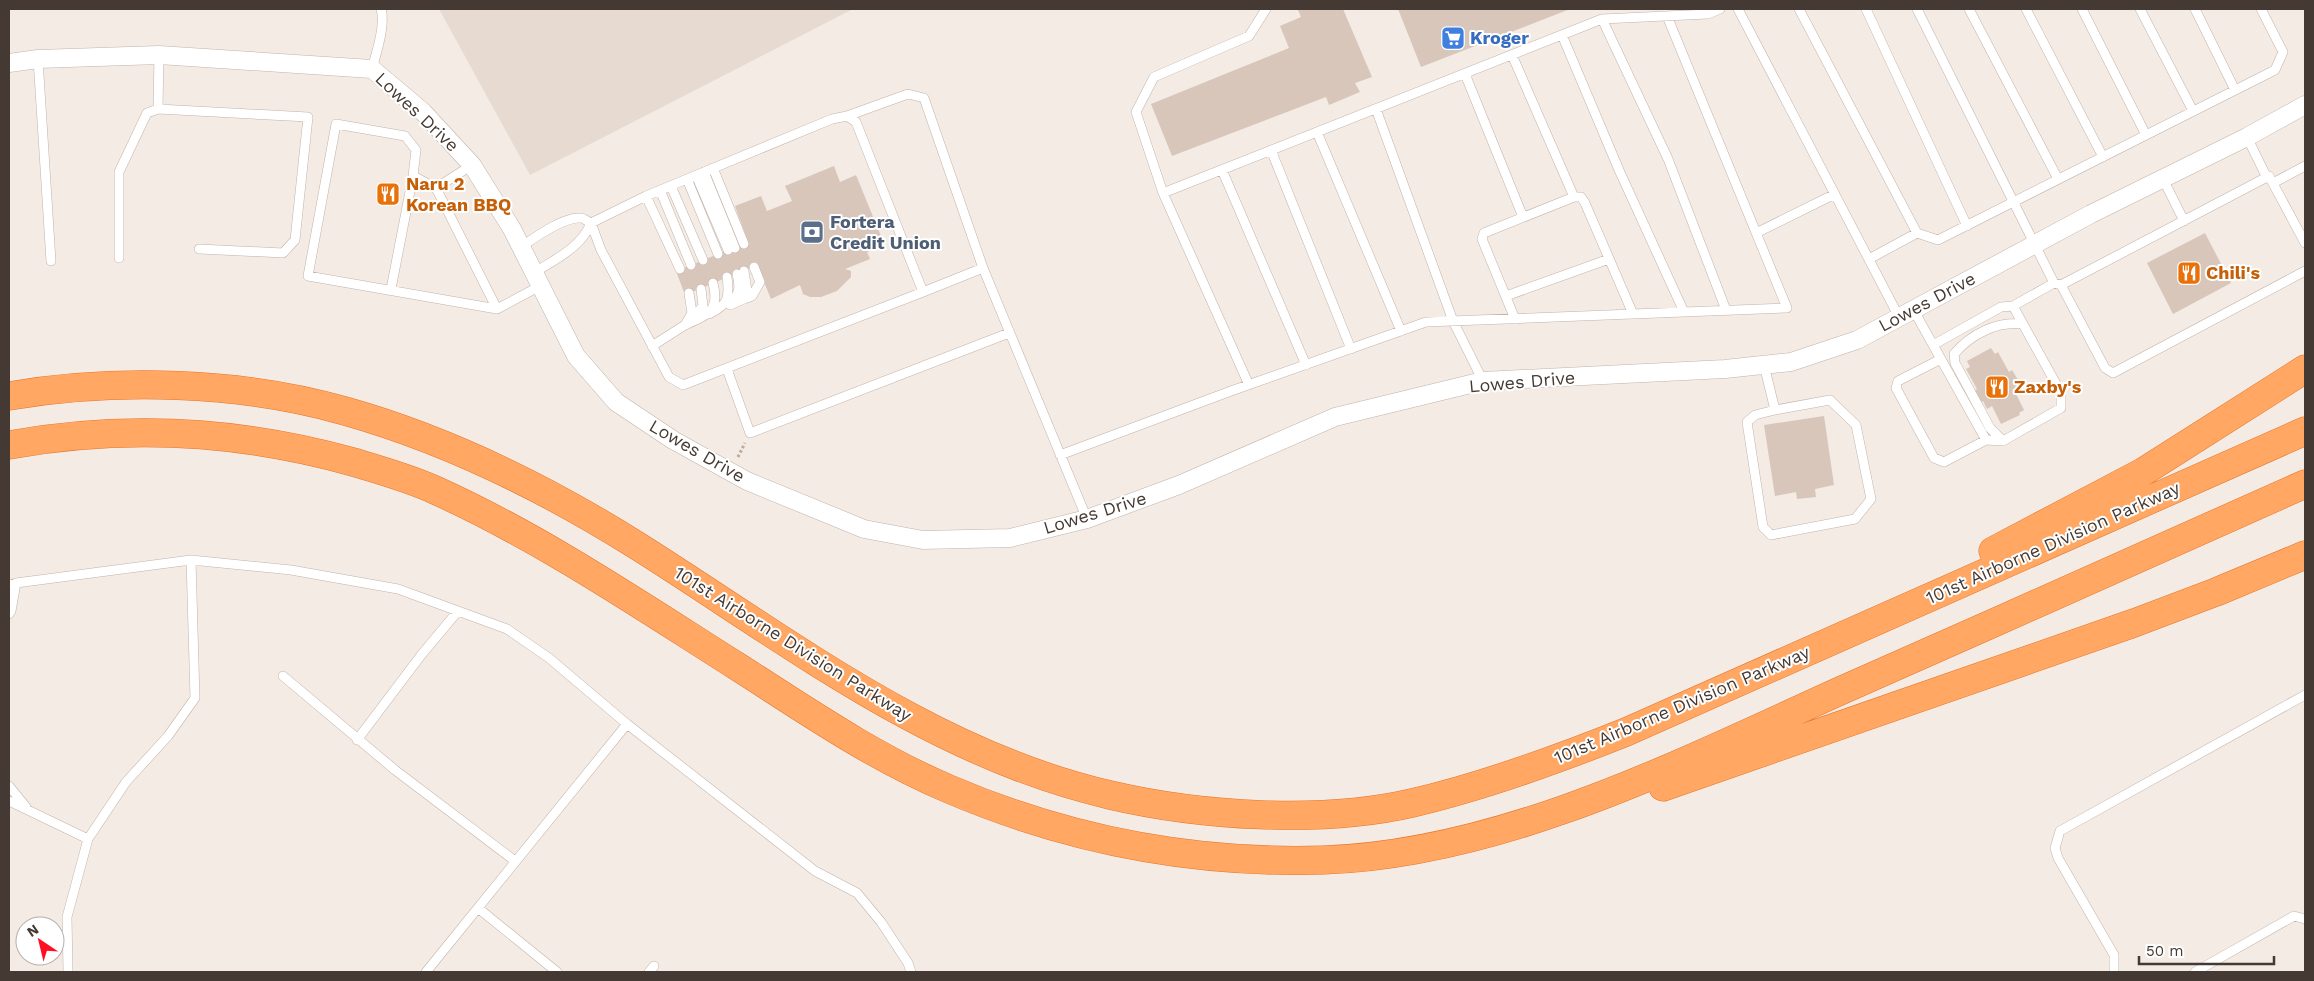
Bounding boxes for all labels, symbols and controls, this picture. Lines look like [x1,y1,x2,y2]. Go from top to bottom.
supermarket icon: Kroger [1440,25,1466,51]
place label: Kroger [1470,27,1529,48]
street label: Lowes Drive [371,68,463,156]
place label: Naru 2 Korean BBQ [406,173,511,215]
restaurant icon: Naru 2 Korean BBQ [375,181,401,207]
place label: Fortera Credit Union [830,211,941,253]
bank icon: Fortera Credit Union [799,219,825,245]
restaurant icon: Chili's [2176,260,2202,286]
place label: Chili's [2206,262,2260,283]
street label: Lowes Drive [1875,267,1979,336]
street label: Lowes Drive [1468,366,1576,397]
restaurant icon: Zaxby's [1984,374,2010,400]
place label: Zaxby's [2014,376,2082,397]
street label: Lowes Drive [646,415,749,486]
street label: 101st Airborne Division Parkway [1923,477,2184,608]
street label: Lowes Drive [1041,487,1149,538]
street label: 101st Airborne Division Parkway [671,562,916,726]
street label: 101st Airborne Division Parkway [1551,641,1813,768]
north arrow [15,916,65,966]
text: N [24,921,41,940]
scale bar [2139,934,2274,966]
text: 50 m [2146,942,2183,960]

